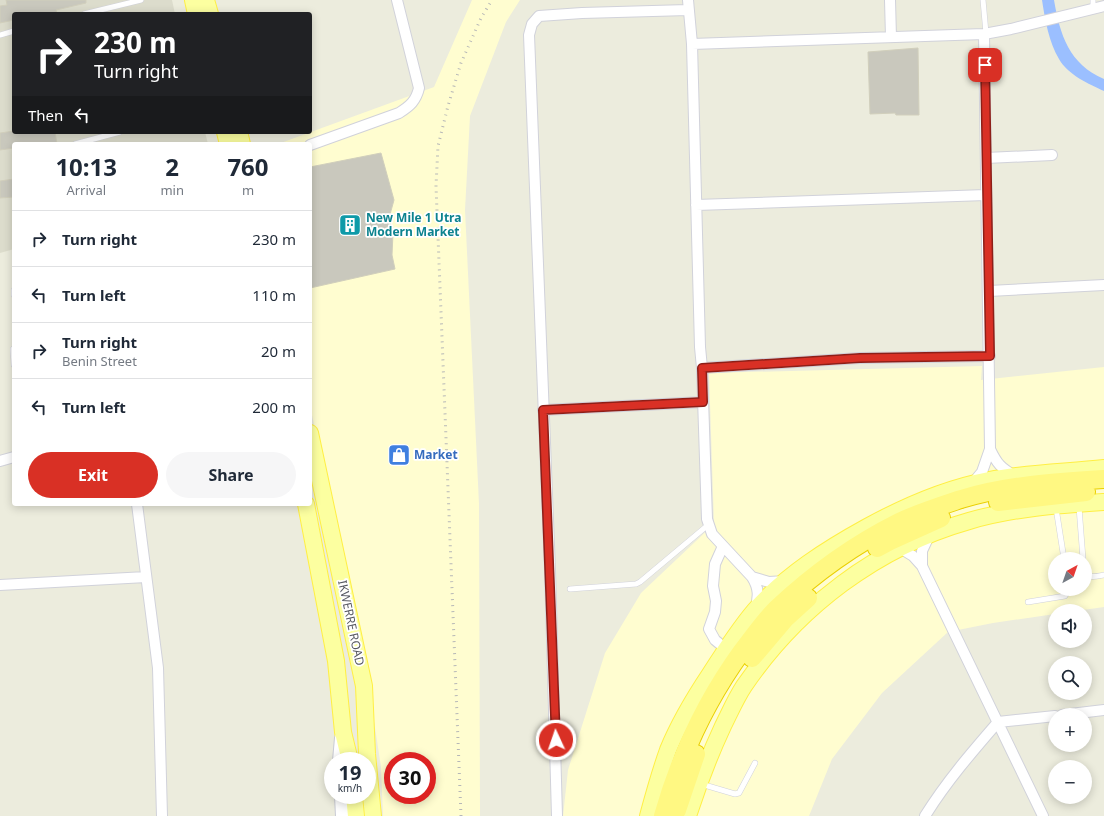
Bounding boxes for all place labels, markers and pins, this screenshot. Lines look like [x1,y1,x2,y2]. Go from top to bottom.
pin [968,48,1002,82]
place label: New Mile 1 Utra Modern Market [366,209,461,240]
building icon: New Mile 1 Utra Modern Market [337,212,363,238]
shop icon: Market [386,442,412,468]
place label: Market [414,446,458,463]

